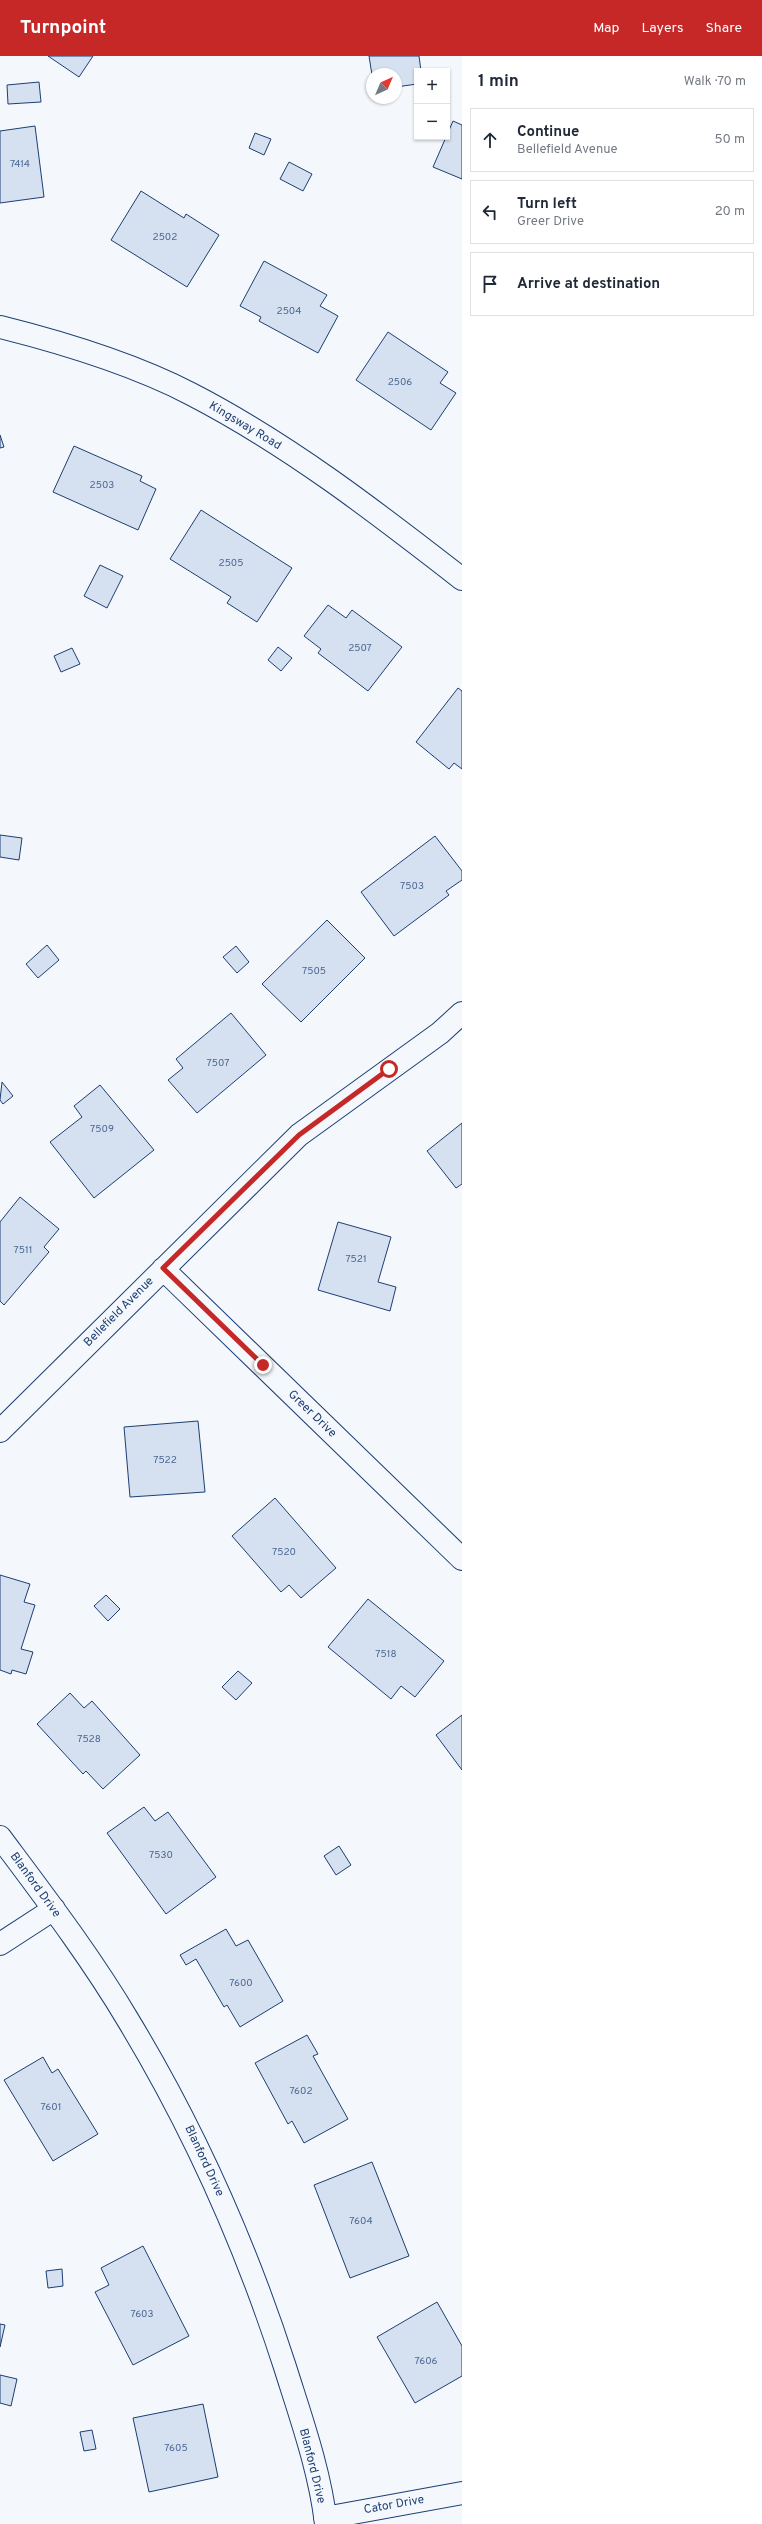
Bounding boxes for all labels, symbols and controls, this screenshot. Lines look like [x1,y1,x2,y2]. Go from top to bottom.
text: Turnpoint [20,16,106,40]
text: Map [593,20,619,37]
text: Layers [641,20,683,37]
text: Share [705,20,742,37]
north arrow [366,68,402,104]
map controls [414,68,450,140]
button: + [414,68,450,104]
text: 1 min [478,71,519,93]
text: Walk · 70 m [684,74,746,90]
button: − [414,104,450,140]
text: Continue [517,123,579,142]
icon: ahead [479,129,501,151]
text: 50 m [715,132,745,148]
text: Bellefield Avenue [517,142,618,158]
house number: 7414 [10,158,30,171]
text: Turn left [517,195,577,214]
icon: left [479,201,501,223]
text: 20 m [715,204,745,220]
text: Greer Drive [517,214,584,230]
house number: 2502 [153,231,177,244]
icon: arrive [479,273,501,295]
text: Arrive at destination [517,275,660,294]
house number: 2504 [277,305,301,318]
house number: 2506 [388,376,412,389]
street label: Kingsway Road [206,398,284,454]
house number: 2503 [90,479,114,492]
house number: 2505 [219,557,243,570]
house number: 2507 [348,642,372,655]
house number: 7503 [400,880,424,893]
house number: 7505 [302,965,326,978]
house number: 7507 [207,1057,229,1070]
route start [380,1060,398,1078]
house number: 7509 [90,1123,114,1136]
house number: 7511 [14,1244,32,1257]
house number: 7521 [345,1253,367,1266]
street label: Bellefield Avenue [81,1274,157,1350]
route end [254,1356,272,1374]
street label: Greer Drive [284,1387,340,1441]
house number: 7522 [153,1454,177,1467]
house number: 7520 [272,1546,296,1559]
house number: 7518 [375,1648,397,1661]
house number: 7528 [77,1733,101,1746]
street label: Blanford Drive [6,1849,64,1921]
house number: 7530 [149,1849,173,1862]
house number: 7600 [229,1977,253,1990]
house number: 7602 [289,2085,313,2098]
house number: 7601 [41,2101,61,2114]
street label: Blanford Drive [180,2123,228,2199]
house number: 7604 [349,2215,373,2228]
house number: 7603 [130,2308,154,2321]
house number: 7606 [414,2355,438,2368]
street label: Blanford Drive [295,2427,329,2505]
house number: 7605 [164,2442,188,2455]
street label: Cator Drive [363,2492,425,2518]

